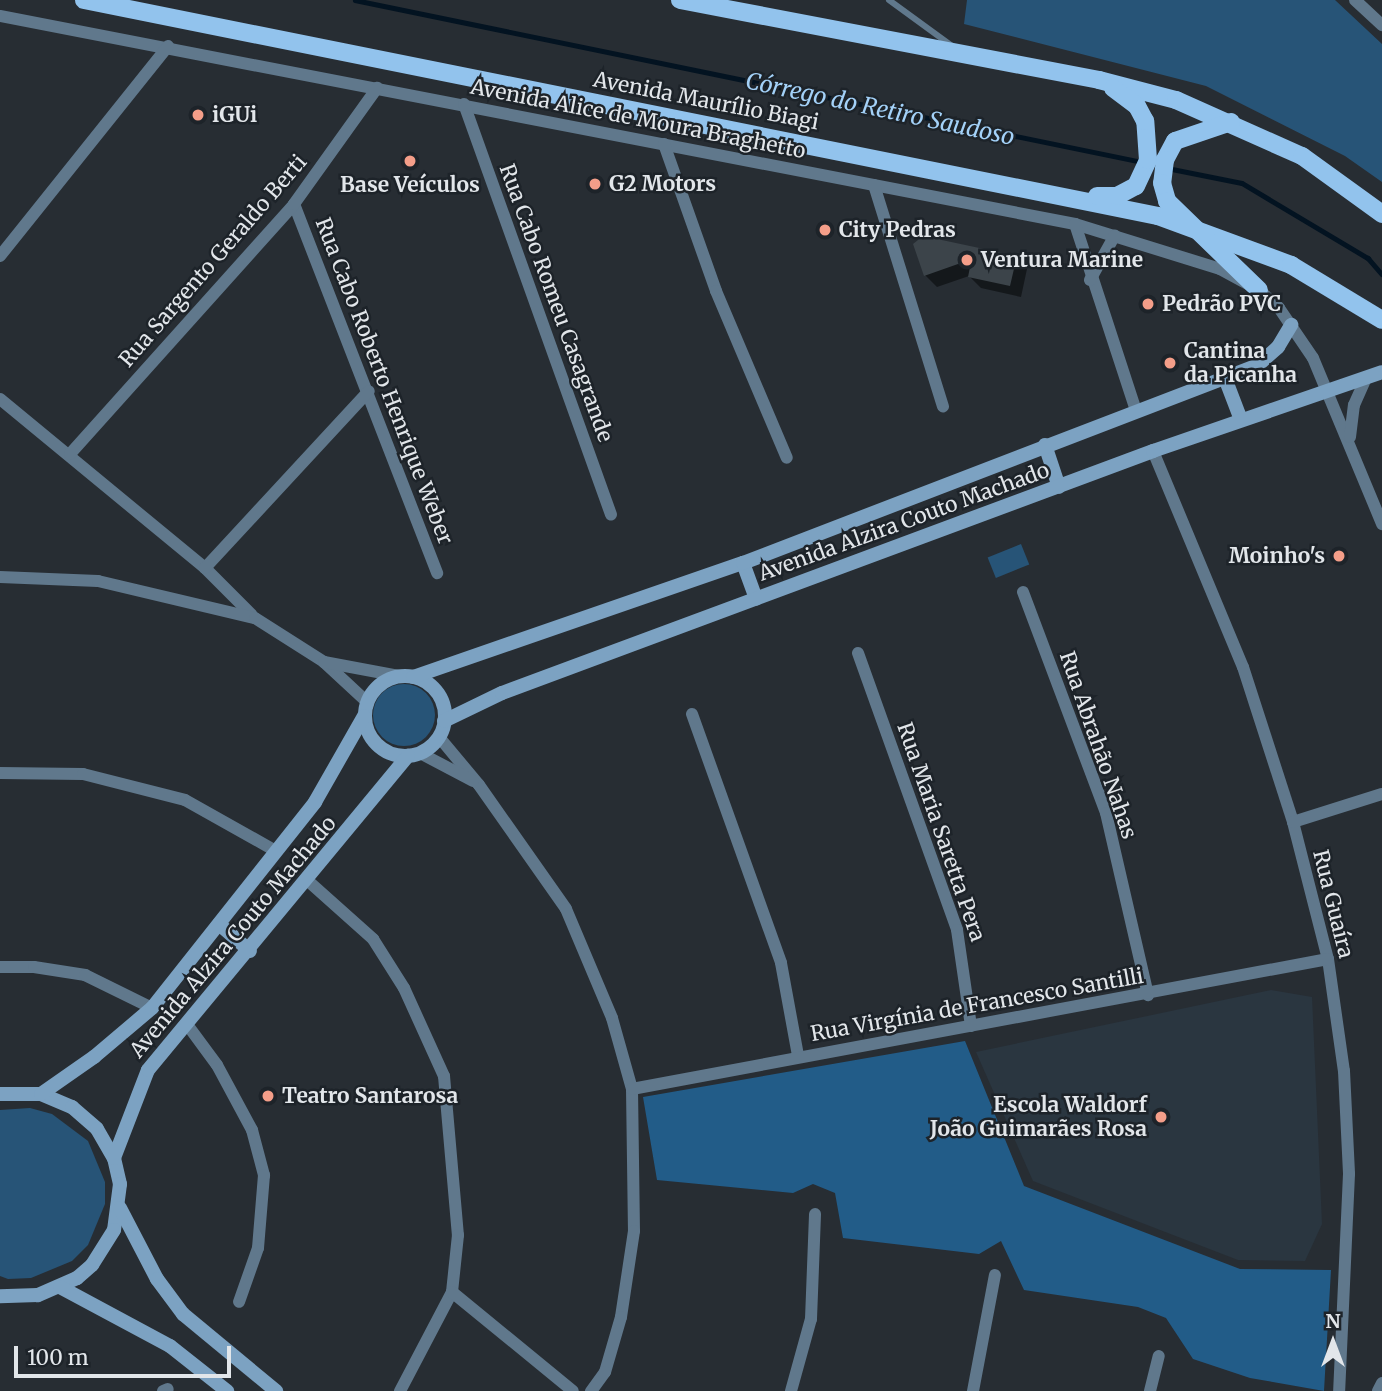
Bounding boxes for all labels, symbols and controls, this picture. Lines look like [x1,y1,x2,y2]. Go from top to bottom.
street label: Avenida Maurílio Biagi [591,67,821,135]
water label: Córrego do Retiro Saudoso [743,67,1017,151]
street label: Avenida Alice de Moura Braghetto [468,74,808,164]
place label: iGUi [212,102,257,128]
marker: iGUi [190,107,206,123]
street label: Rua Sargento Geraldo Berti [114,150,312,372]
marker: Base Veículos [402,153,418,169]
street label: Rua Cabo Romeu Casagrande [494,161,618,445]
place label: G2 Motors [609,171,716,197]
place label: Base Veículos [340,172,480,198]
marker: G2 Motors [587,176,603,192]
street label: Rua Cabo Roberto Henrique Weber [310,214,458,548]
place label: City Pedras [839,217,956,243]
marker: City Pedras [817,222,833,238]
place label: Ventura Marine [981,247,1143,273]
marker: Ventura Marine [959,252,975,268]
place label: Pedrão PVC [1162,291,1281,317]
marker: Pedrão PVC [1140,296,1156,312]
place label: Cantina da Picanha [1184,338,1297,388]
marker: Cantina da Picanha [1162,355,1178,371]
street label: Avenida Alzira Couto Machado [755,458,1053,586]
place label: Moinho's [1229,543,1325,569]
marker: Moinho's [1331,548,1347,564]
street label: Rua Abrahão Nahas [1054,648,1142,842]
street label: Rua Maria Saretta Pera [892,719,990,945]
street label: Avenida Alzira Couto Machado [125,811,341,1063]
street label: Rua Guaíra [1307,847,1359,961]
street label: Rua Virgínia de Francesco Santilli [809,963,1145,1047]
place label: Teatro Santarosa [282,1083,458,1109]
marker: Teatro Santarosa [260,1088,276,1104]
place label: Escola Waldorf João Guimarães Rosa [930,1092,1147,1142]
marker: Escola Waldorf João Guimarães Rosa [1153,1109,1169,1125]
north arrow [1298,1307,1368,1377]
text: N [1325,1309,1341,1333]
scale bar [18,1332,234,1376]
text: 100 m [27,1344,89,1371]

